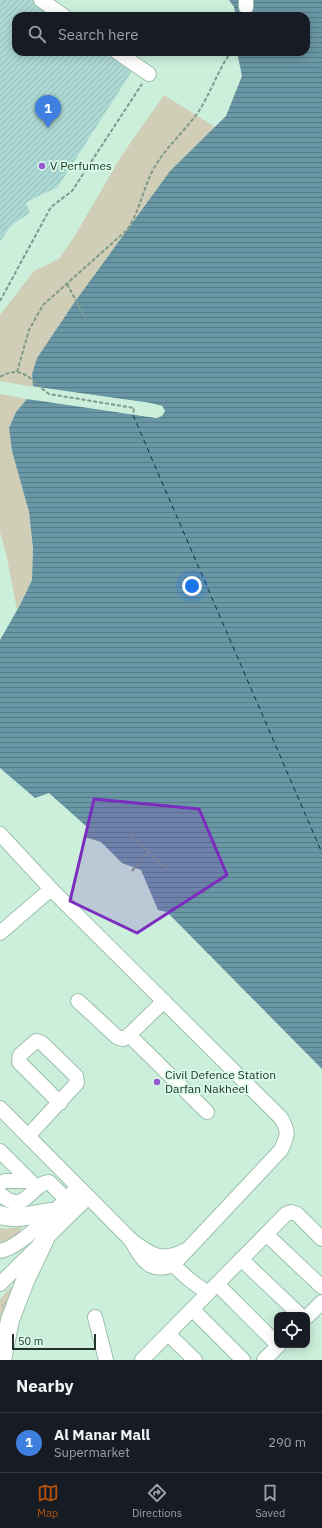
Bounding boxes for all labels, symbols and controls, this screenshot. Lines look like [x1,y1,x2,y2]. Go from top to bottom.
search box [12,12,310,56]
icon: search [26,23,48,45]
text: Search here [58,25,138,44]
pin: 1 [35,95,61,128]
place label: V Perfumes [50,158,112,173]
marker: V Perfumes [37,161,47,171]
your location [182,576,202,596]
place label: Civil Defence Station Darfan Nakheel [165,1067,276,1096]
marker: Civil Defence Station Darfan Nakheel [152,1077,162,1087]
map controls [274,1312,310,1348]
button: locate [274,1312,310,1348]
scale bar [12,1332,96,1351]
text: 50 m [18,1334,43,1348]
text: Nearby [16,1375,74,1397]
text: Al Manar Mall [54,1425,150,1444]
text: 1 [25,1434,33,1451]
text: 290 m [268,1434,306,1451]
text: Supermarket [54,1444,130,1461]
tab: Map [37,1482,59,1520]
tab: Directions [132,1482,182,1520]
tab: Saved [255,1482,285,1520]

